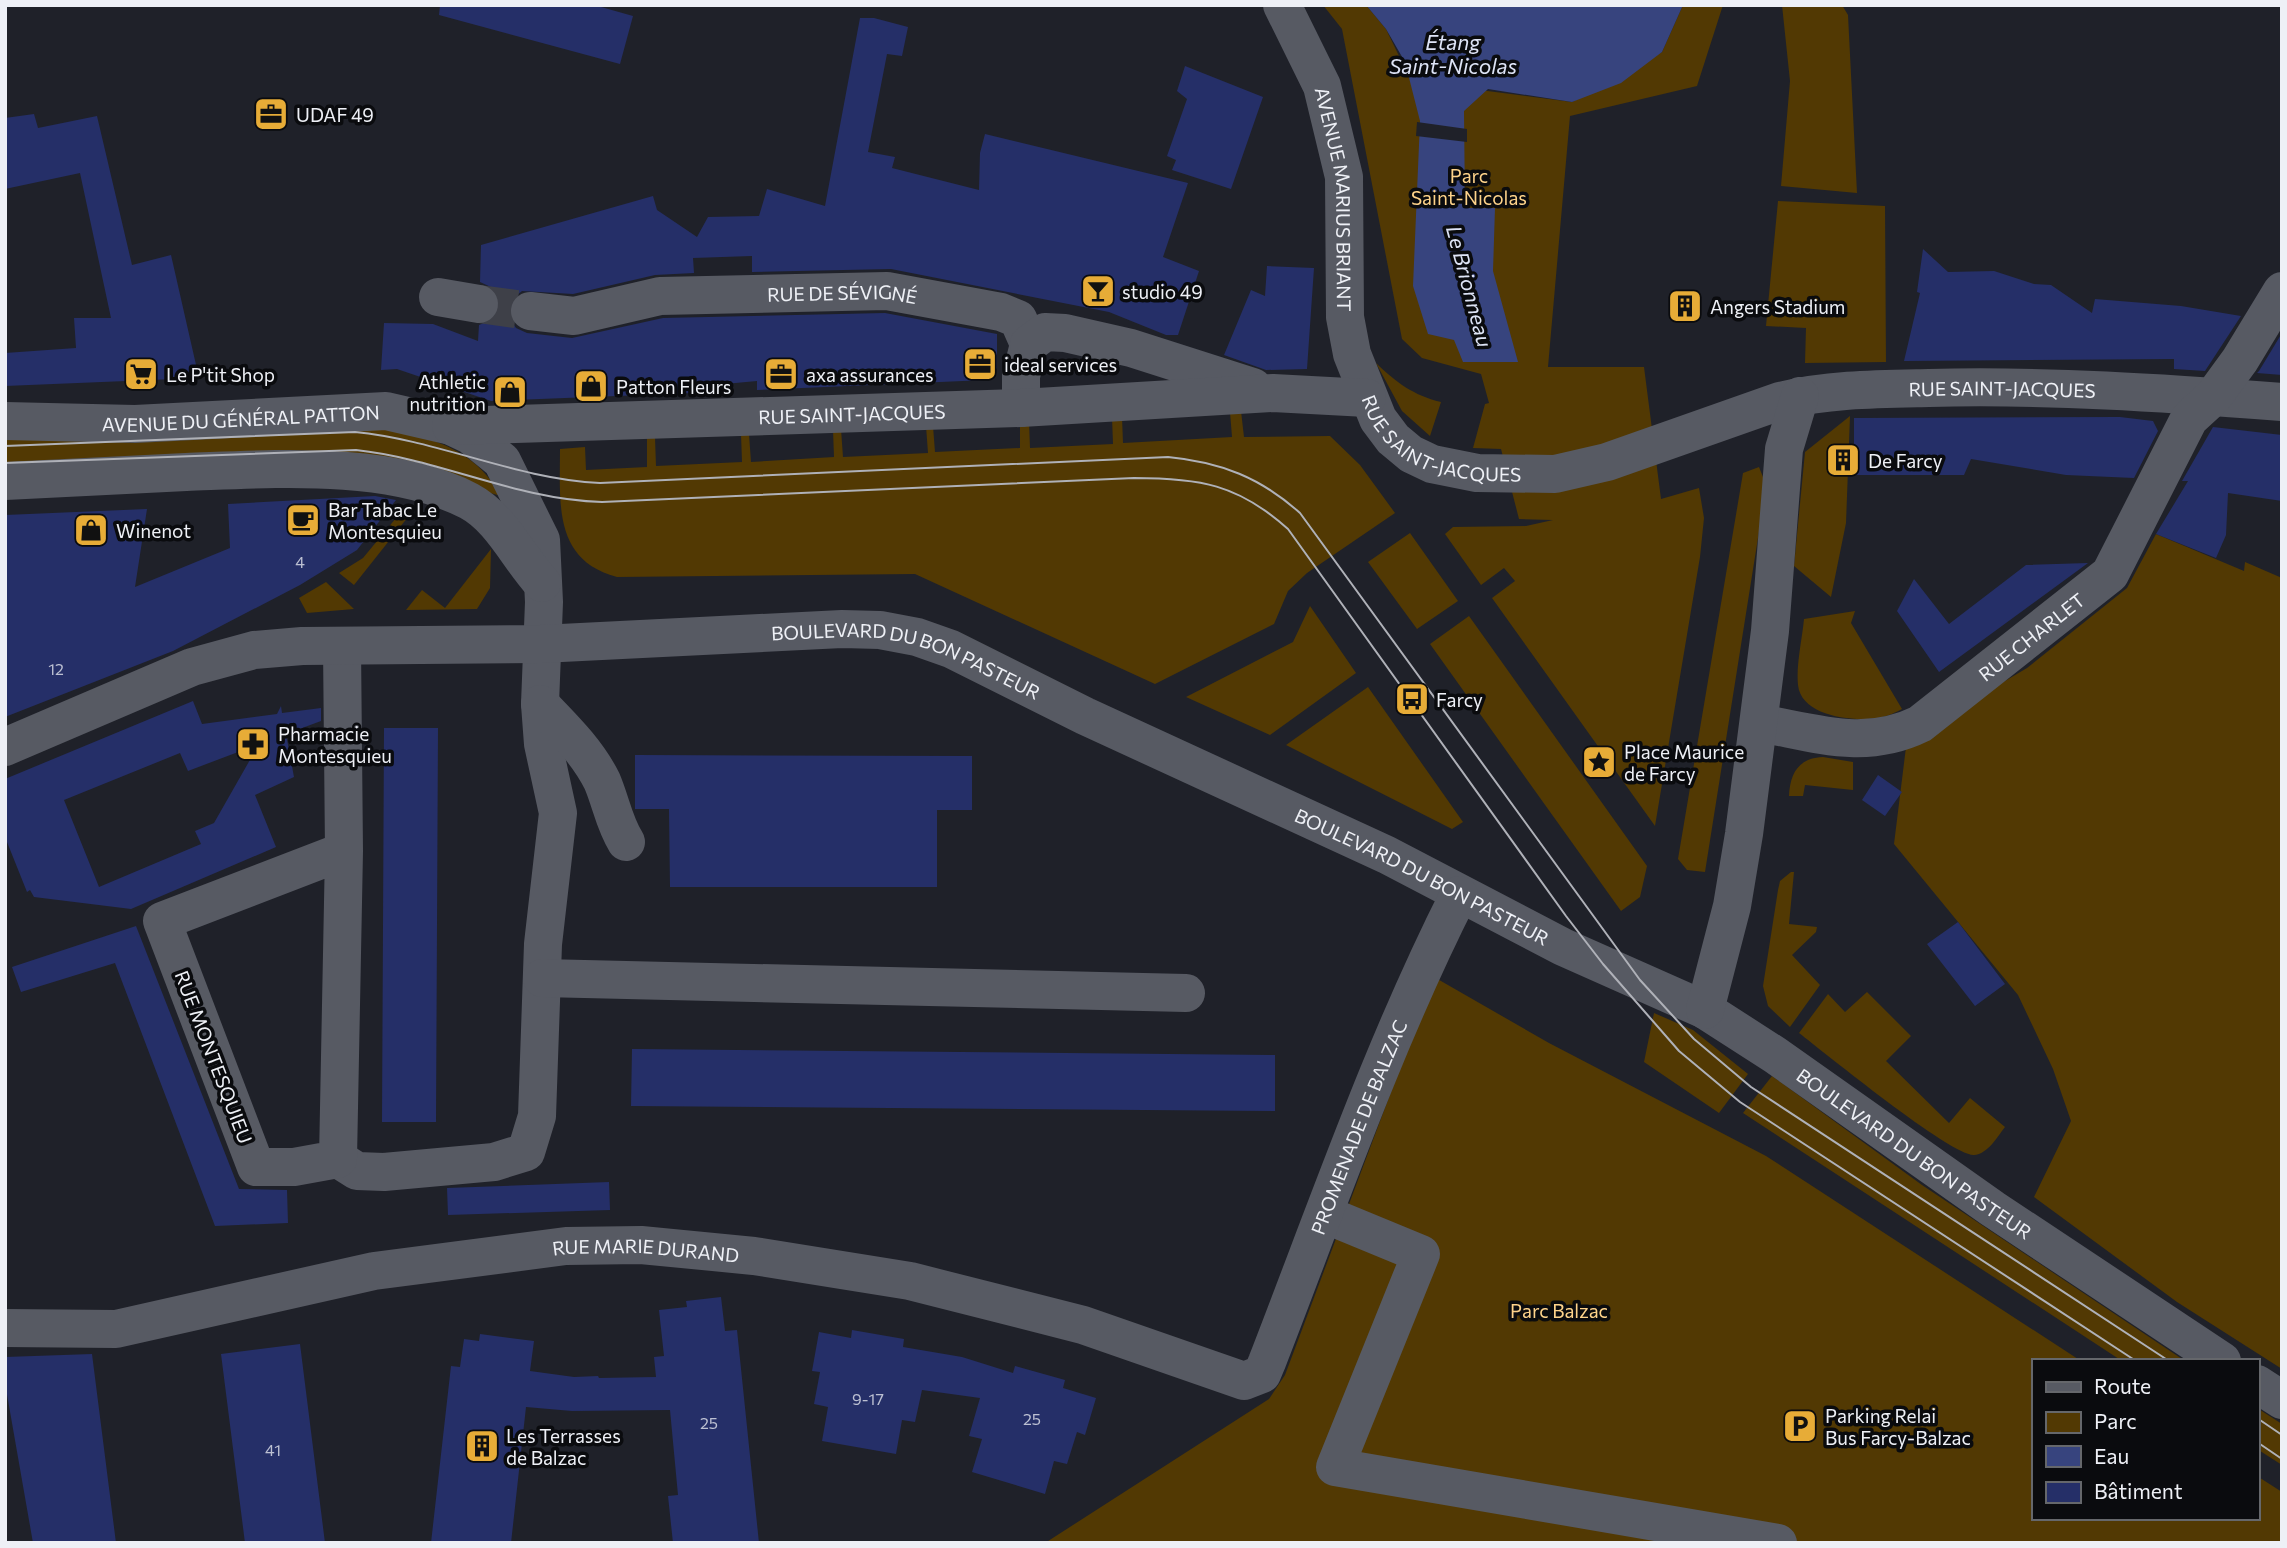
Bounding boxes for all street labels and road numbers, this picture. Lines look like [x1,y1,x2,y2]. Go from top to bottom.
street label: AVENUE MARIUS BRIANT [1311,84,1356,312]
street label: RUE DE SÉVIGNÉ [767,279,919,308]
street label: RUE SAINT-JACQUES [1908,376,2096,402]
street label: RUE SAINT-JACQUES [1358,391,1522,485]
street label: RUE SAINT-JACQUES [758,399,946,428]
street label: AVENUE DU GÉNÉRAL PATTON [102,400,380,436]
street label: RUE CHARLET [1973,587,2089,685]
street label: BOULEVARD DU BON PASTEUR [771,617,1045,704]
street label: BOULEVARD DU BON PASTEUR [1291,803,1553,949]
street label: RUE MONTESQUIEU [170,967,258,1147]
street label: PROMENADE DE BALZAC [1305,1016,1411,1237]
street label: BOULEVARD DU BON PASTEUR [1793,1063,2037,1243]
street label: RUE MARIE DURAND [551,1233,740,1266]

